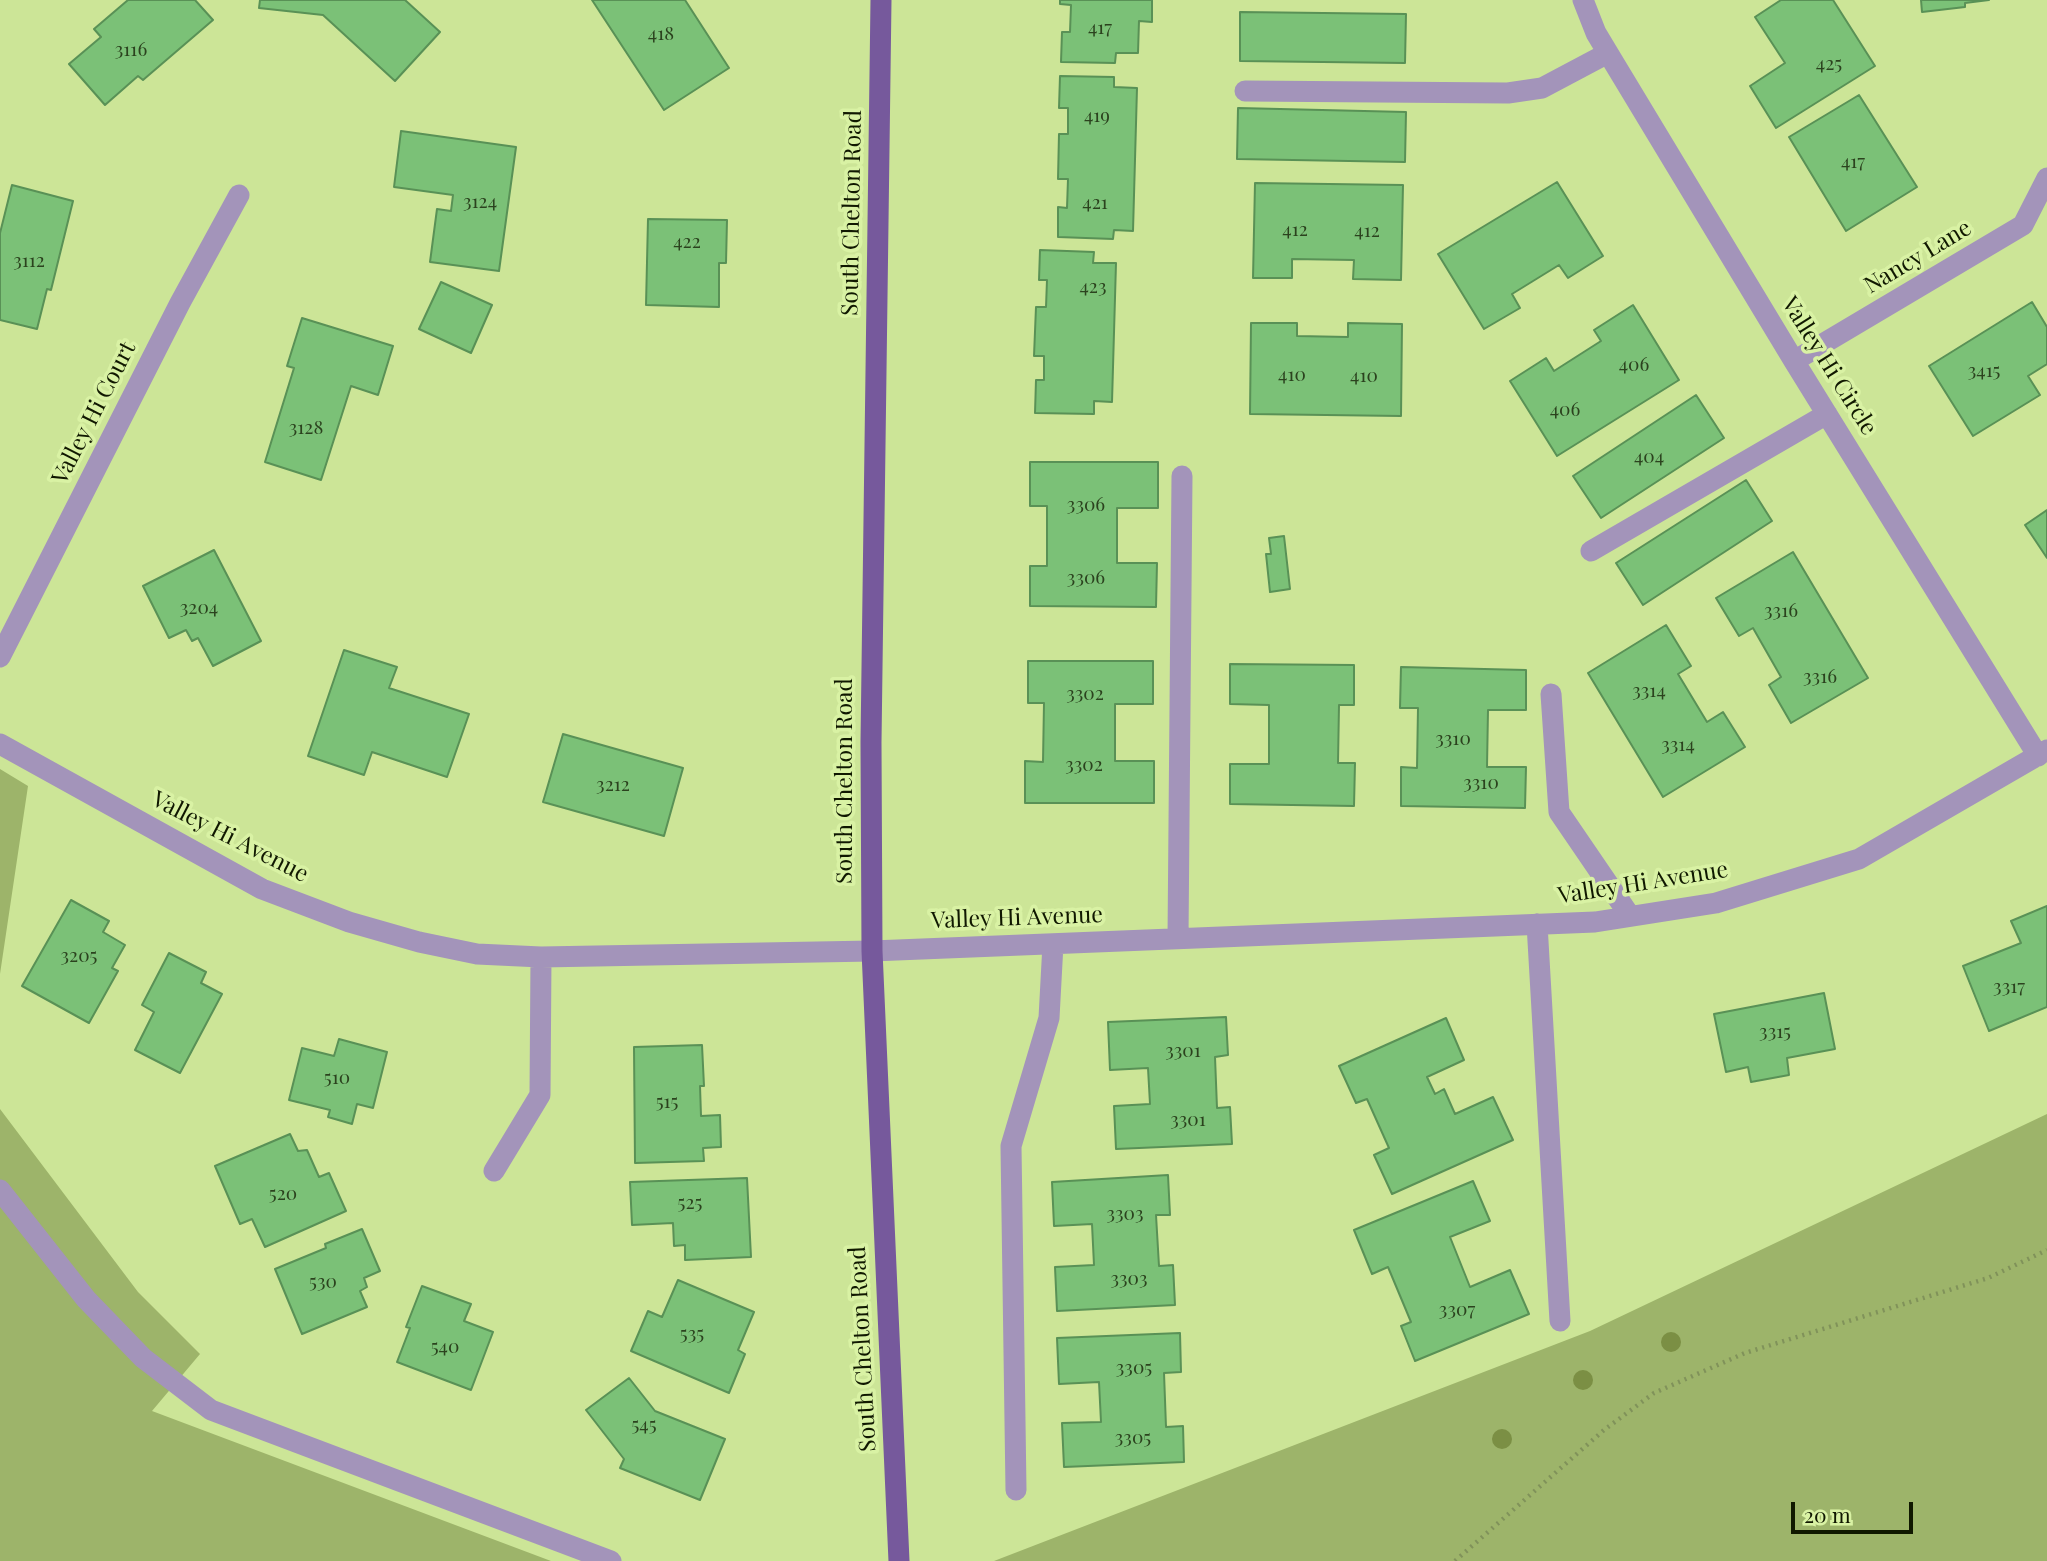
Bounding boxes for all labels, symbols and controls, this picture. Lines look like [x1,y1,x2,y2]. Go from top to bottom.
house number: 417 [1088,17,1112,39]
house number: 418 [648,23,674,45]
house number: 3116 [115,39,147,61]
house number: 425 [1816,53,1842,75]
house number: 419 [1084,105,1110,127]
street label: South Chelton Road [836,110,868,316]
house number: 417 [1841,151,1865,173]
house number: 3124 [463,191,497,213]
house number: 421 [1082,192,1108,214]
street label: Nancy Lane [1860,214,1976,300]
house number: 412 [1282,219,1308,241]
house number: 412 [1354,220,1380,242]
house number: 422 [673,231,701,253]
house number: 3112 [13,250,45,272]
house number: 423 [1079,276,1107,298]
street label: Valley Hi Circle [1776,292,1882,440]
street label: Valley Hi Court [46,337,142,489]
house number: 406 [1619,354,1649,376]
house number: 3415 [1968,360,2000,382]
house number: 410 [1278,364,1306,386]
house number: 410 [1350,365,1378,387]
house number: 406 [1550,399,1580,421]
house number: 3128 [289,417,323,439]
house number: 404 [1634,446,1664,468]
house number: 3306 [1067,494,1105,516]
house number: 3306 [1067,567,1105,589]
house number: 3204 [180,597,218,619]
house number: 3316 [1764,600,1798,622]
house number: 3316 [1803,666,1837,688]
street label: South Chelton Road [831,678,859,884]
house number: 3314 [1632,680,1666,702]
house number: 3302 [1066,683,1104,705]
house number: 3310 [1435,728,1471,750]
house number: 3314 [1661,734,1695,756]
house number: 3302 [1065,754,1103,776]
house number: 3310 [1463,772,1499,794]
house number: 3212 [596,774,630,796]
street label: Valley Hi Avenue [147,786,313,888]
street label: Valley Hi Avenue [1556,856,1730,910]
street label: Valley Hi Avenue [931,901,1103,935]
house number: 3205 [61,945,97,967]
house number: 3317 [1993,976,2025,998]
house number: 3315 [1759,1021,1791,1043]
house number: 3301 [1165,1040,1201,1062]
house number: 510 [324,1067,350,1089]
house number: 515 [656,1091,678,1113]
house number: 3301 [1170,1109,1206,1131]
house number: 520 [269,1183,297,1205]
house number: 525 [678,1192,702,1214]
house number: 3303 [1106,1203,1144,1225]
street label: South Chelton Road [844,1245,882,1453]
house number: 3303 [1110,1268,1148,1290]
house number: 530 [309,1271,337,1293]
house number: 3307 [1439,1299,1475,1321]
house number: 535 [680,1323,704,1345]
house number: 540 [431,1336,459,1358]
house number: 3305 [1116,1357,1152,1379]
house number: 545 [631,1414,657,1436]
house number: 3305 [1115,1427,1151,1449]
scale bar [1795,1488,1918,1532]
text: 20 m [1804,1500,1851,1528]

